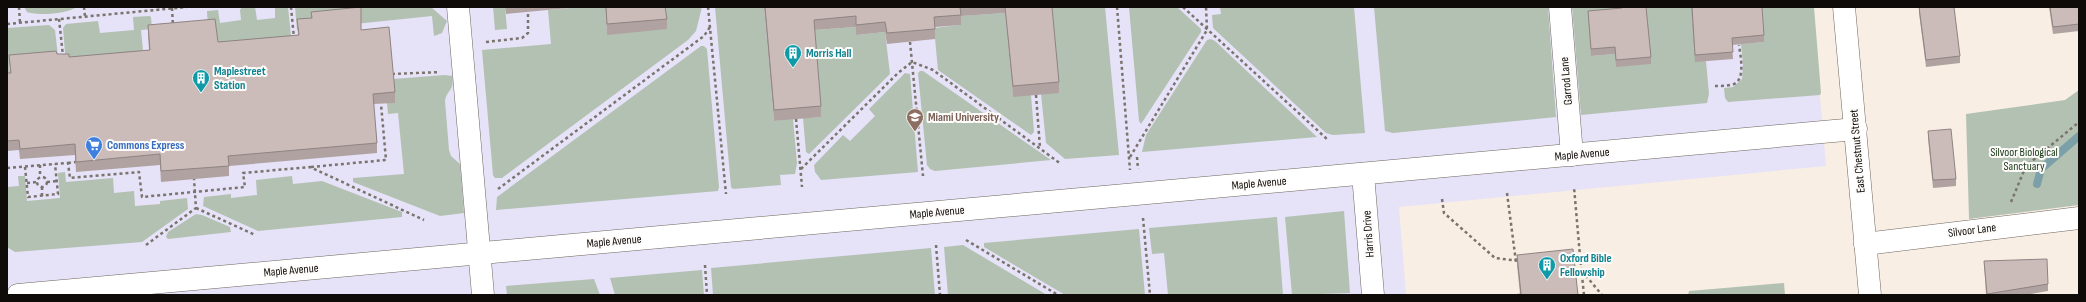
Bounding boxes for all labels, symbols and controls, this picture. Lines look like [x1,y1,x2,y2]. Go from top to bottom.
building icon: Morris Hall [783,43,803,68]
place label: Morris Hall [806,46,851,61]
street label: Garrod Lane [1557,56,1576,106]
place label: Maplestreet Station [214,64,266,93]
building icon: Maplestreet Station [191,68,211,93]
school or university icon: Miami University [905,107,925,132]
street label: East Chestnut Street [1846,108,1869,193]
place label: Miami University [928,110,999,125]
supermarket icon: Commons Express [84,135,104,160]
place label: Commons Express [107,138,185,153]
street label: Maple Avenue [1554,145,1610,164]
park label: Silvoor Biological Sanctuary [1990,145,2058,174]
street label: Maple Avenue [1231,174,1287,193]
street label: Maple Avenue [909,203,965,222]
street label: Harris Drive [1359,210,1378,258]
street label: Silvoor Lane [1947,220,1997,241]
street label: Maple Avenue [586,232,642,251]
place label: Oxford Bible Fellowship [1560,251,1612,280]
building icon: Oxford Bible Fellowship [1537,255,1557,280]
street label: Maple Avenue [263,261,319,280]

